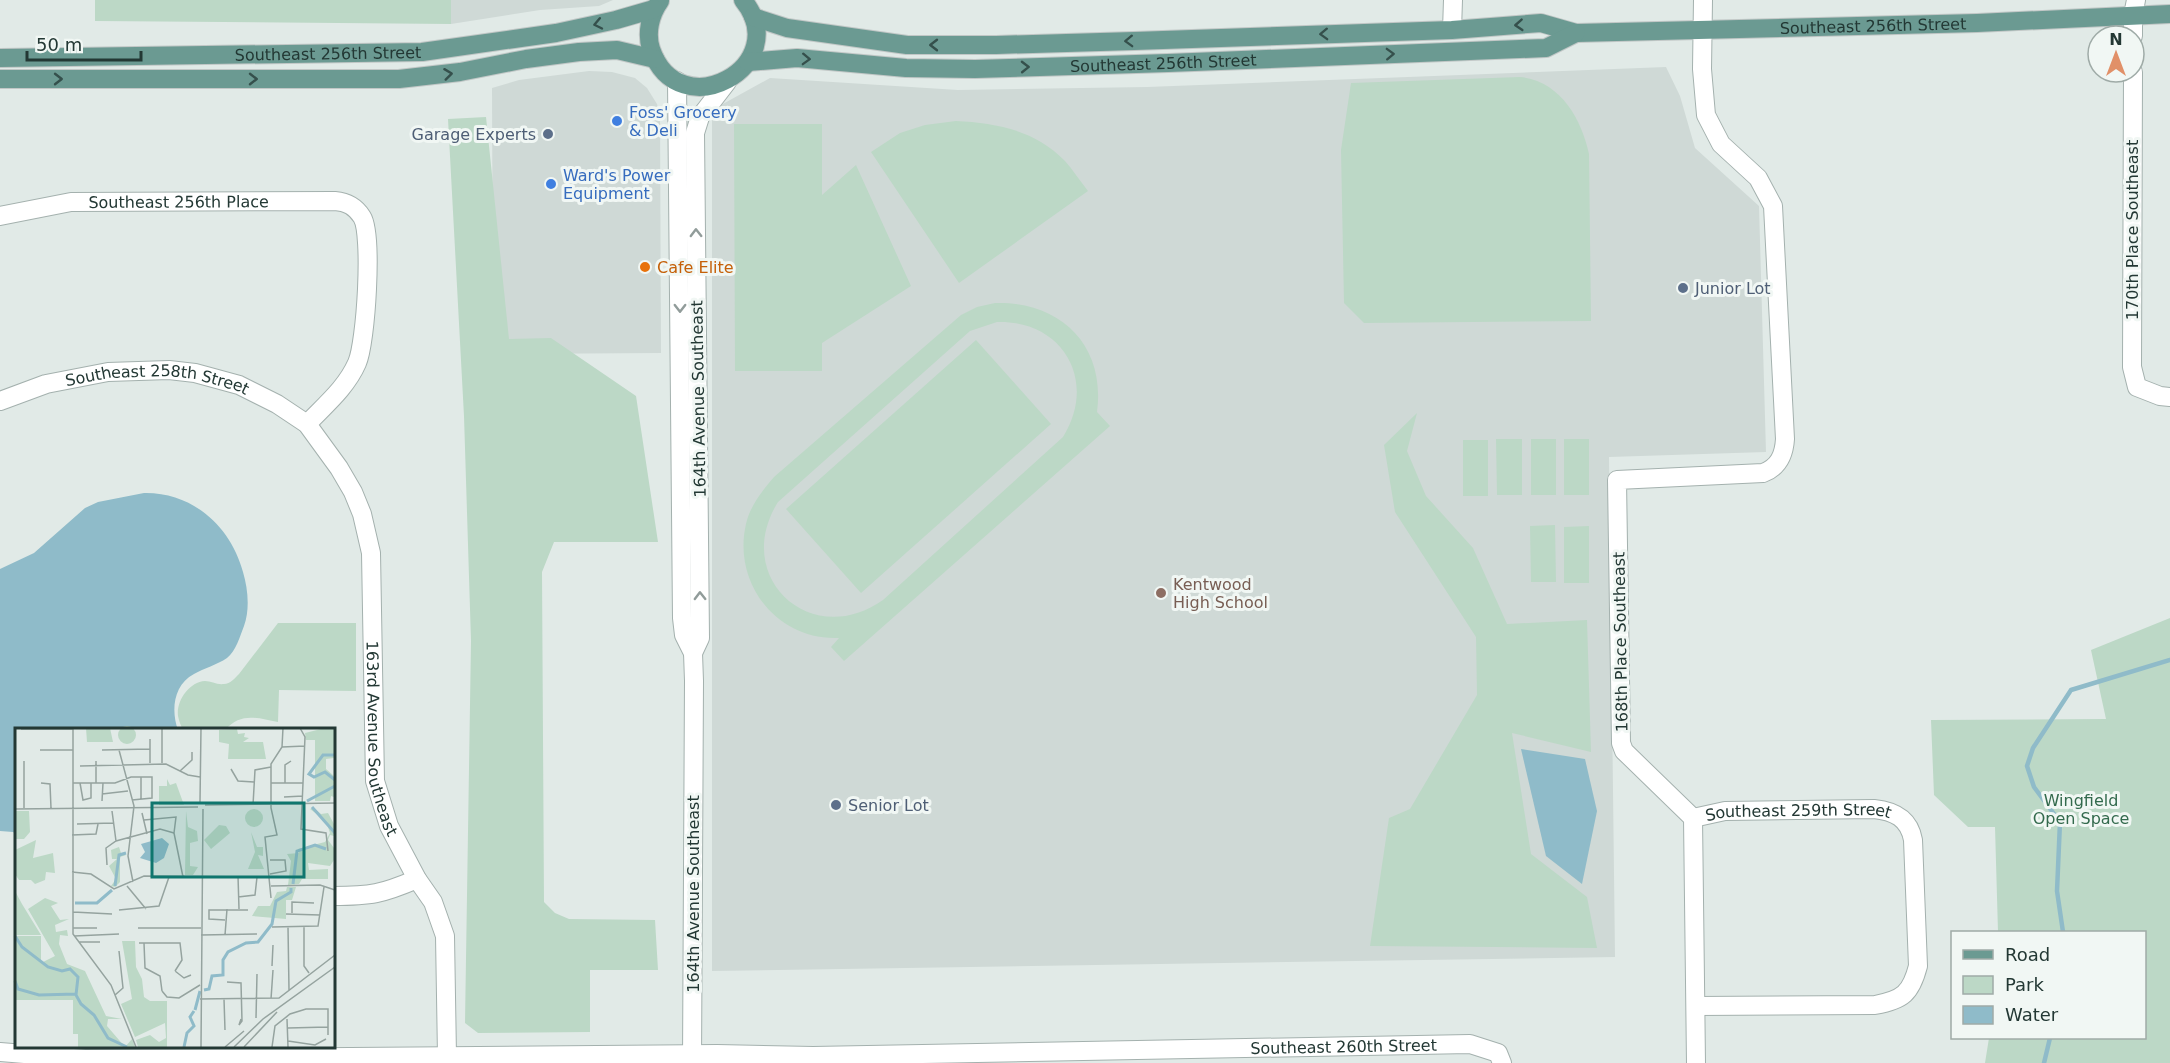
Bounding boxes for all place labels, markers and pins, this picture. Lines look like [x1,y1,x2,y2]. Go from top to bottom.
place label: Foss' Grocery & Deli [629,103,737,140]
marker: Foss' Grocery & Deli [610,114,624,128]
place label: Garage Experts [412,125,536,144]
marker: Garage Experts [541,127,555,141]
place label: Ward's Power Equipment [563,166,671,203]
marker: Ward's Power Equipment [544,177,558,191]
place label: Cafe Elite [657,258,734,277]
marker: Cafe Elite [638,260,652,274]
place label: Junior Lot [1694,279,1771,298]
marker: Junior Lot [1676,281,1690,295]
place label: Kentwood High School [1173,575,1268,612]
marker: Kentwood High School [1154,586,1168,600]
place label: Senior Lot [848,796,929,815]
marker: Senior Lot [829,798,843,812]

